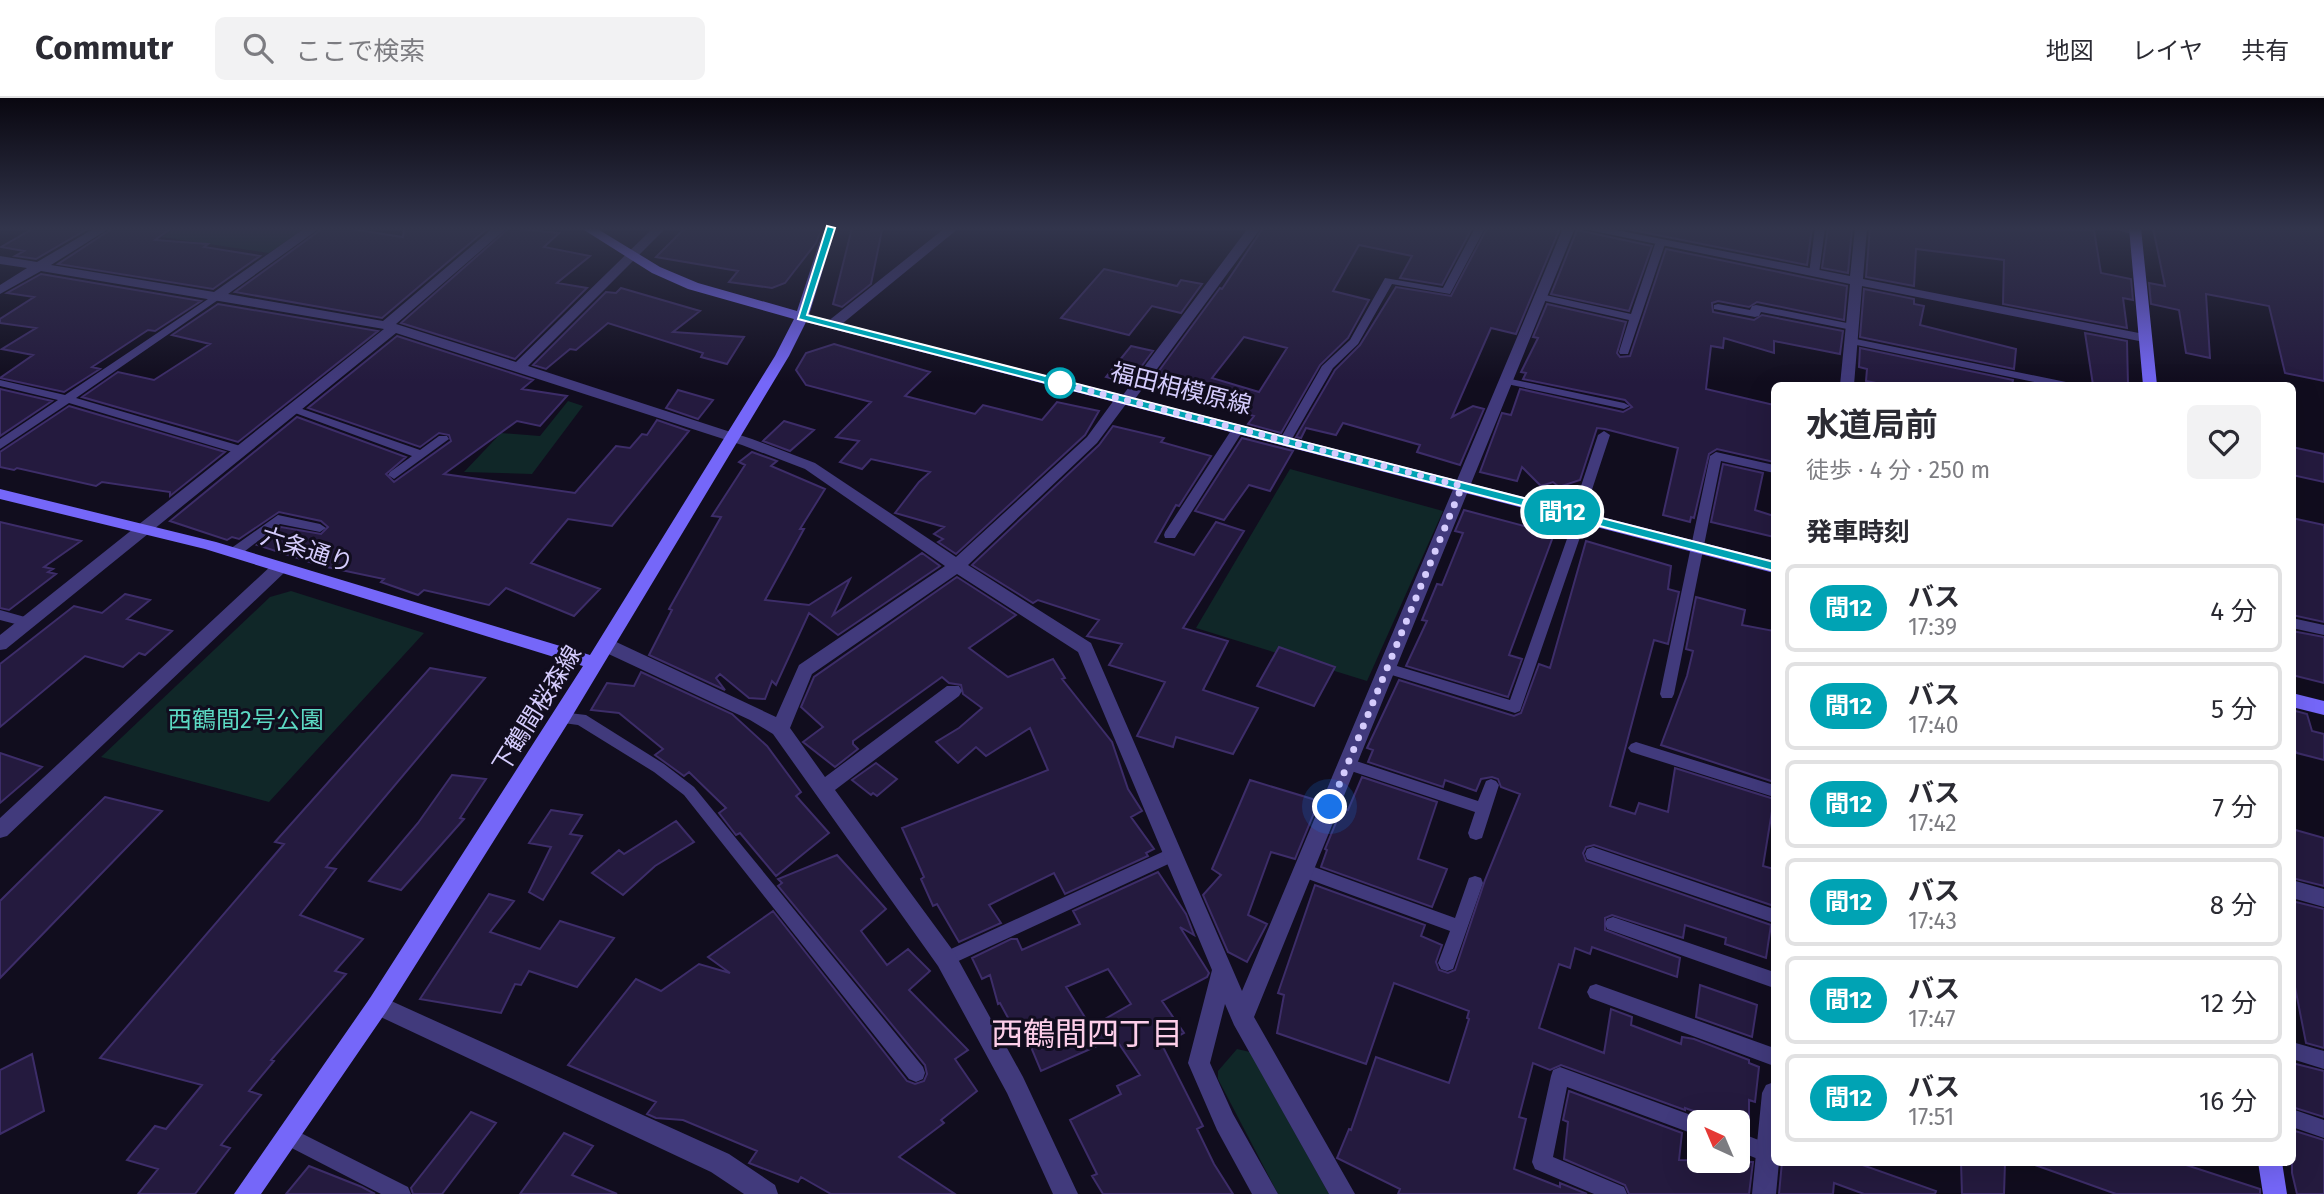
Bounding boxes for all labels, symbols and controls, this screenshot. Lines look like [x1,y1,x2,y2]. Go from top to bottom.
search box [215,17,705,80]
text: Commutr [35,28,173,68]
icon: search [239,29,277,67]
text: ここで検索 [295,36,425,67]
text: 地図 [2046,37,2094,65]
text: レイヤ [2132,37,2203,65]
text: 共有 [2241,37,2289,65]
street label: 福田相模原線 [1108,358,1254,420]
unlabelled marker [1045,368,1075,398]
text: 水道局前 [1806,405,1938,445]
button: heart [2187,405,2261,479]
text: 徒歩 · 4 分 · 250 m [1806,456,1990,484]
line badge: 間12 [1522,489,1602,535]
text: 間12 [1538,498,1586,526]
text: 発車時刻 [1806,517,1910,548]
street label: 六条通り [257,522,357,578]
text: バス [1908,582,1960,613]
text: 間12 [1825,594,1872,622]
text: 4 分 [2210,596,2257,627]
text: 17:39 [1908,613,1957,641]
street label: 下鶴間桜森線 [487,641,587,777]
text: バス [1908,680,1960,711]
text: 間12 [1825,692,1872,720]
text: 5 分 [2211,694,2257,725]
park label: 西鶴間2号公園 [168,706,324,734]
text: 17:40 [1908,711,1959,739]
text: バス [1908,778,1960,809]
your location [1312,789,1347,824]
text: 間12 [1825,790,1872,818]
text: 7 分 [2213,792,2257,823]
text: 17:42 [1908,809,1957,837]
text: バス [1908,876,1960,907]
text: 間12 [1825,888,1872,916]
text: 8 分 [2210,890,2257,921]
text: 17:43 [1908,907,1957,935]
text: バス [1908,974,1960,1005]
text: 間12 [1825,986,1872,1014]
text: 12 分 [2200,988,2257,1019]
text: 17:47 [1908,1005,1955,1033]
district label: 西鶴間四丁目 [991,1015,1183,1053]
text: バス [1908,1072,1960,1103]
text: 間12 [1825,1084,1872,1112]
text: 16 分 [2199,1086,2257,1117]
text: 17:51 [1908,1103,1954,1131]
north arrow [1687,1110,1750,1172]
map controls [1687,1110,1750,1173]

